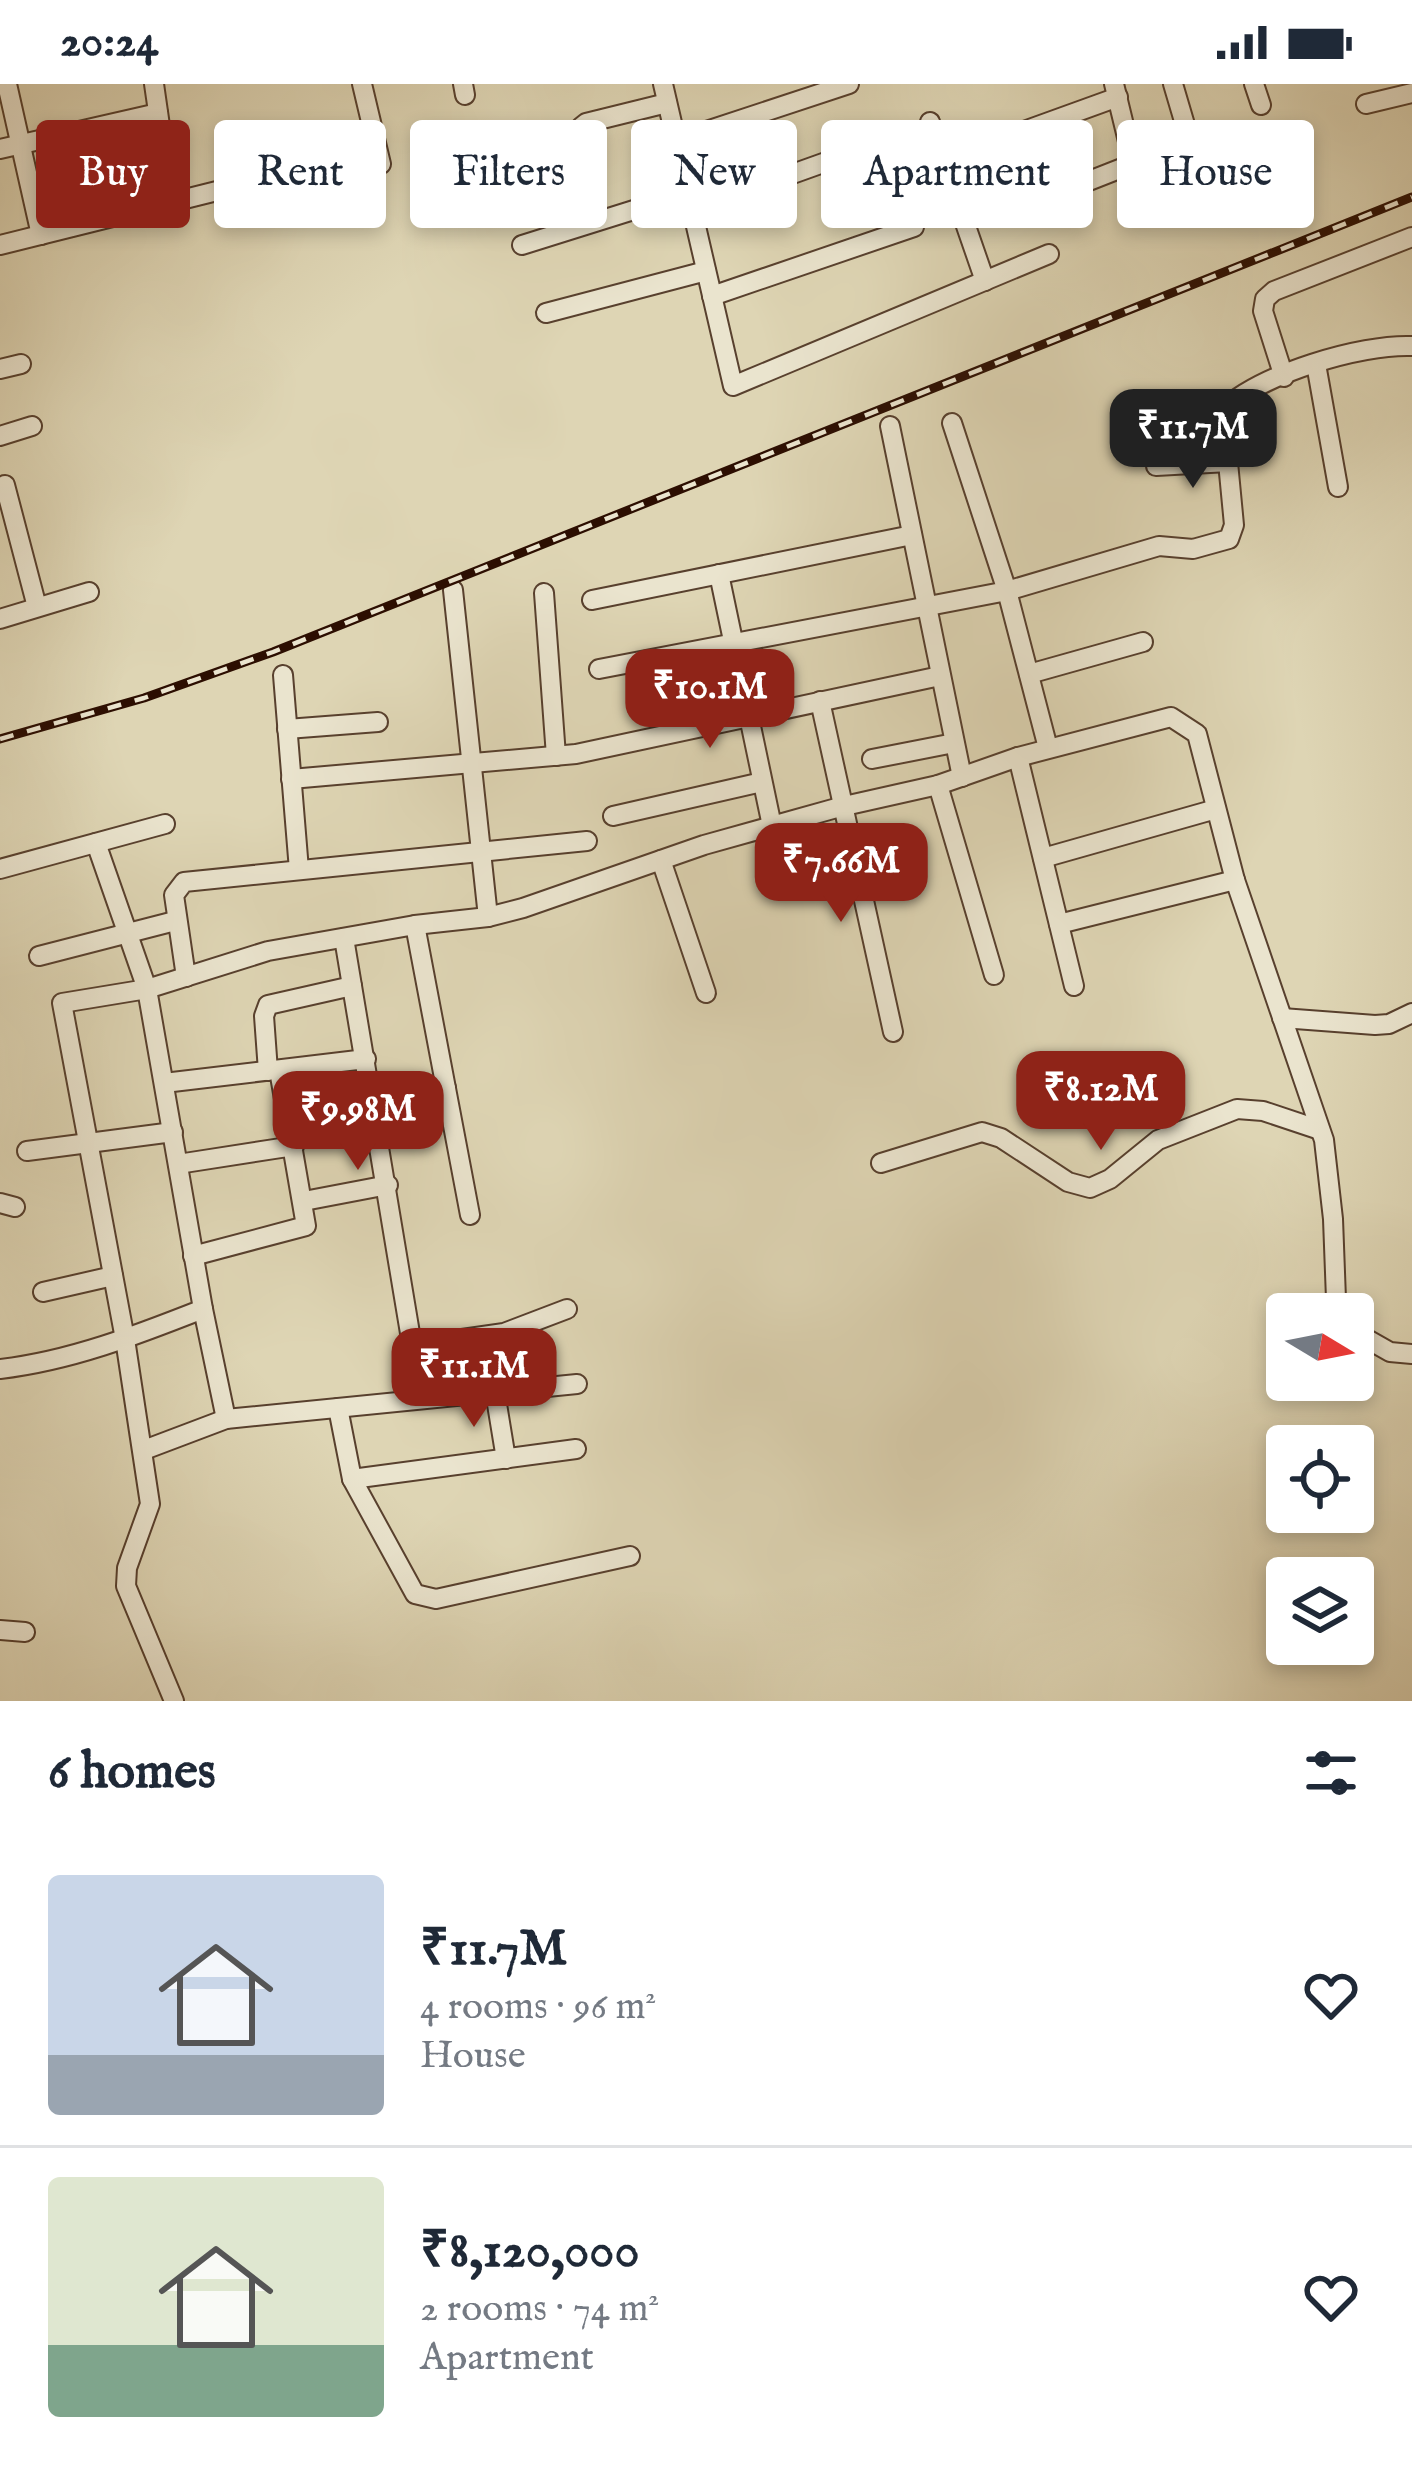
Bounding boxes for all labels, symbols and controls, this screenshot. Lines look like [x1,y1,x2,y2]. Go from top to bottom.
text: 20:24 [60,14,158,71]
chip: Buy [36,120,190,228]
chip: Rent [214,120,386,228]
chip: Filters [410,120,607,228]
chip: New [631,120,797,228]
chip: Apartment [821,120,1093,228]
chip: House [1117,120,1314,228]
pin: ₹11.7M [1095,389,1291,491]
text: ₹11.7M [1137,403,1249,452]
pin: ₹10.1M [612,649,808,751]
text: ₹10.1M [652,663,768,712]
pin: ₹7.66M [743,823,939,925]
text: ₹7.66M [782,837,900,886]
pin: ₹8.12M [1003,1051,1199,1153]
text: ₹8.12M [1043,1065,1159,1114]
pin: ₹9.98M [260,1071,456,1173]
text: ₹9.98M [300,1085,416,1134]
north arrow [1266,1293,1374,1401]
map controls [1266,1293,1374,1665]
pin: ₹11.1M [376,1328,572,1430]
text: ₹11.1M [419,1342,529,1391]
button: locate [1266,1425,1374,1533]
button: layers [1266,1557,1374,1665]
icon: filters [1298,1740,1364,1806]
text: 6 homes [48,1741,216,1806]
text: ₹11.7M [420,1918,567,1983]
icon: home [144,1923,288,2067]
icon: heart [1298,1962,1364,2028]
text: 4 rooms · 96 m² [420,1983,656,2032]
text: House [420,2032,526,2081]
text: ₹8,120,000 [420,2220,639,2285]
icon: home [144,2225,288,2369]
icon: heart [1298,2264,1364,2330]
text: 2 rooms · 74 m² [420,2285,659,2334]
text: Apartment [420,2334,594,2383]

